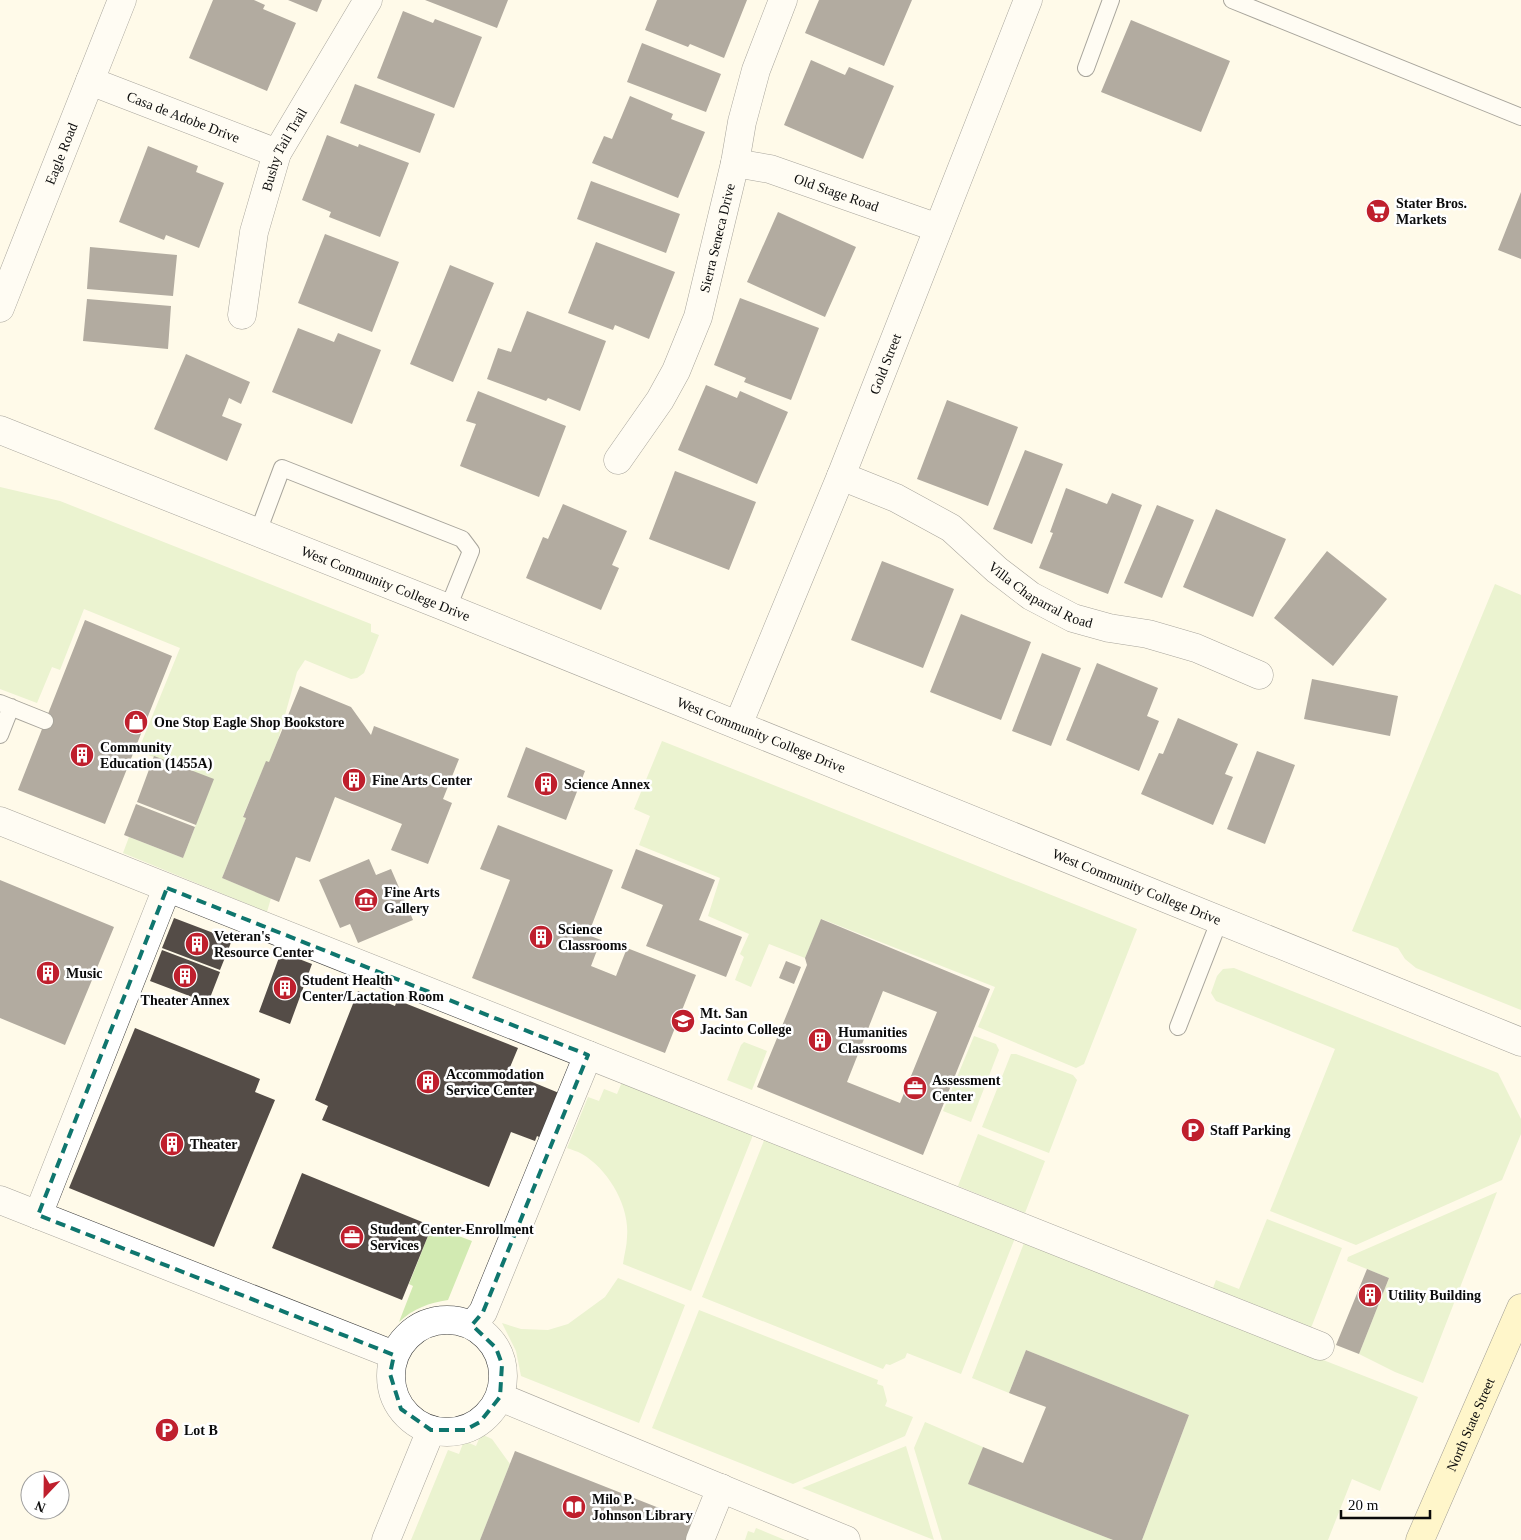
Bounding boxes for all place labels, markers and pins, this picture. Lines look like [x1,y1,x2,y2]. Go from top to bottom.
place label: Stater Bros. Markets [1396,196,1467,227]
supermarket icon: Stater Bros. Markets [1365,198,1391,224]
shop icon: One Stop Eagle Shop Bookstore [123,709,149,735]
place label: One Stop Eagle Shop Bookstore [154,715,344,730]
place label: Community Education (1455A) [100,740,213,772]
building icon: Community Education (1455A) [69,742,95,768]
building icon: Fine Arts Center [341,767,367,793]
building icon: Science Annex [533,771,559,797]
place label: Fine Arts Center [372,773,472,788]
place label: Science Annex [564,777,650,792]
place label: Fine Arts Gallery [384,885,440,916]
museum icon: Fine Arts Gallery [353,887,379,913]
place label: Science Classrooms [558,922,628,953]
building icon: Science Classrooms [528,924,554,950]
place label: Veteran's Resource Center [214,929,314,960]
building icon: Veteran's Resource Center [184,931,210,957]
building icon: Music [35,960,61,986]
building icon: Theater Annex [172,963,198,989]
place label: Music [66,966,103,981]
place label: Student Health Center/Lactation Room [302,973,444,1004]
building icon: Student Health Center/Lactation Room [272,975,298,1001]
place label: Theater Annex [141,993,229,1008]
place label: Mt. San Jacinto College [700,1006,791,1037]
school or university icon: Mt. San Jacinto College [670,1008,696,1034]
place label: Humanities Classrooms [838,1025,908,1056]
building icon: Humanities Classrooms [807,1027,833,1053]
place label: Accommodation Service Center [446,1067,544,1098]
building icon: Accommodation Service Center [415,1069,441,1095]
place label: Assessment Center [932,1073,1001,1104]
office icon: Assessment Center [902,1075,928,1101]
parking icon: Staff Parking [1180,1117,1206,1143]
place label: Staff Parking [1210,1123,1291,1138]
building icon: Theater [159,1131,185,1157]
place label: Theater [190,1137,237,1152]
place label: Student Center-Enrollment Services [370,1222,534,1253]
office icon: Student Center-Enrollment Services [339,1224,365,1250]
building icon: Utility Building [1357,1282,1383,1308]
place label: Utility Building [1388,1288,1481,1303]
parking icon: Lot B [154,1417,180,1443]
place label: Lot B [184,1423,218,1438]
place label: Milo P. Johnson Library [592,1492,693,1523]
library icon: Milo P. Johnson Library [561,1494,587,1520]

